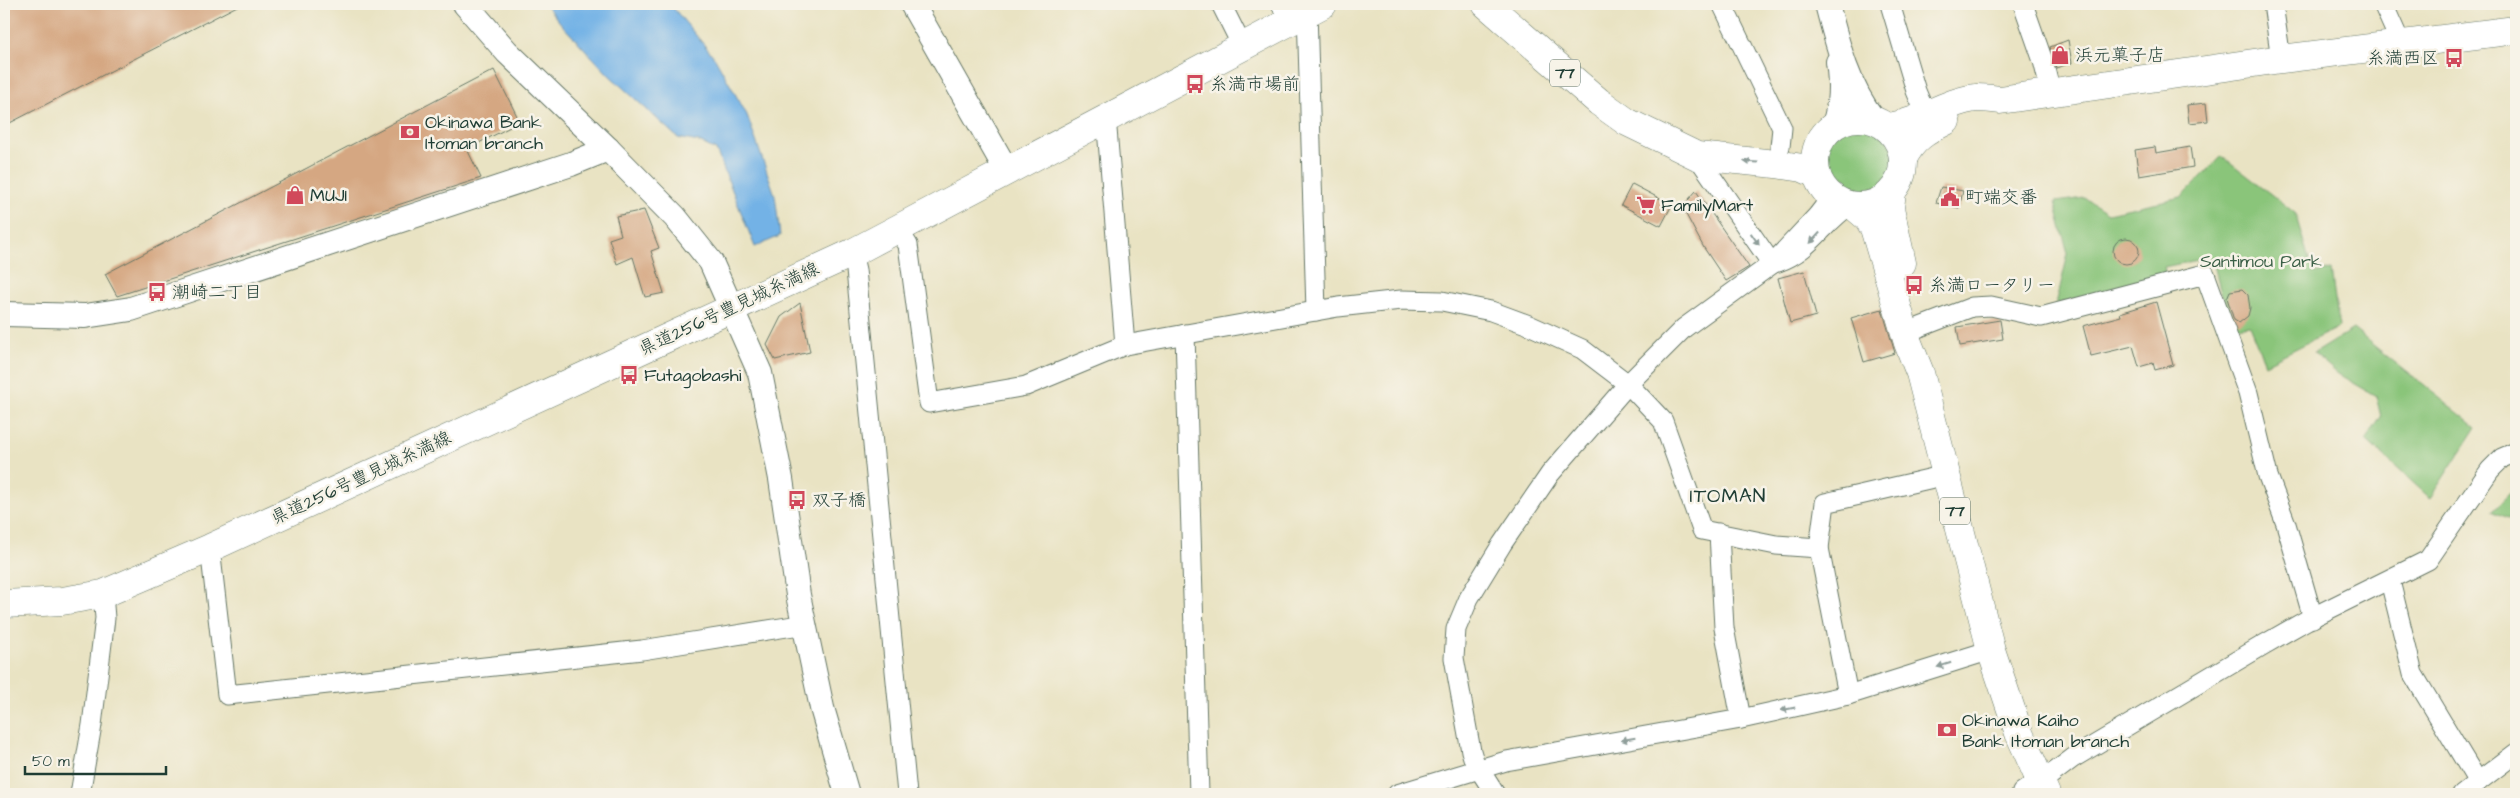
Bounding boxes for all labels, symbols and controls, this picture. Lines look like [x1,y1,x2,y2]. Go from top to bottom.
place label: 浜元菓子店 [2075,43,2165,68]
shop icon: 浜元菓子店 [2049,44,2071,66]
place label: 糸満西区 [2367,46,2439,71]
bus stop icon: 糸満西区 [2443,47,2465,69]
road number: 77 [1550,59,1580,86]
place label: 糸満市場前 [1210,72,1300,97]
bus stop icon: 糸満市場前 [1184,73,1206,95]
place label: Okinawa Bank Itoman branch [425,110,543,156]
bank icon: Okinawa Bank Itoman branch [399,121,421,143]
one-way arrow [1743,158,1759,166]
place label: MUJI [310,183,347,208]
shop icon: MUJI [284,184,306,206]
place label: 町端交番 [1965,185,2037,210]
public building icon: 町端交番 [1939,186,1961,208]
place label: FamilyMart [1661,193,1754,219]
supermarket icon: FamilyMart [1635,194,1657,216]
one-way arrow [1750,232,1760,246]
one-way arrow [1809,232,1821,244]
park label: Santimou Park [2200,249,2322,274]
street label: 県道256号豊見城糸満線 [635,256,823,362]
place label: 糸満ロータリー [1929,273,2055,298]
bus stop icon: 糸満ロータリー [1903,274,1925,296]
place label: 潮崎二丁目 [172,280,262,305]
bus stop icon: 潮崎二丁目 [146,281,168,303]
place label: Futagobashi [644,363,742,389]
bus stop icon: Futagobashi [618,364,640,386]
street label: 県道256号豊見城糸満線 [267,425,455,531]
district label: ITOMAN [1690,482,1766,510]
place label: 双子橋 [812,488,866,513]
bus stop icon: 双子橋 [786,489,808,511]
road number: 77 [1940,498,1970,524]
one-way arrow [1936,662,1951,670]
one-way arrow [1779,706,1795,714]
place label: Okinawa Kaiho Bank Itoman branch [1962,708,2129,754]
bank icon: Okinawa Kaiho Bank Itoman branch [1936,719,1958,741]
one-way arrow [1620,735,1636,743]
scale bar [25,743,166,775]
text: 50 m [32,751,70,772]

